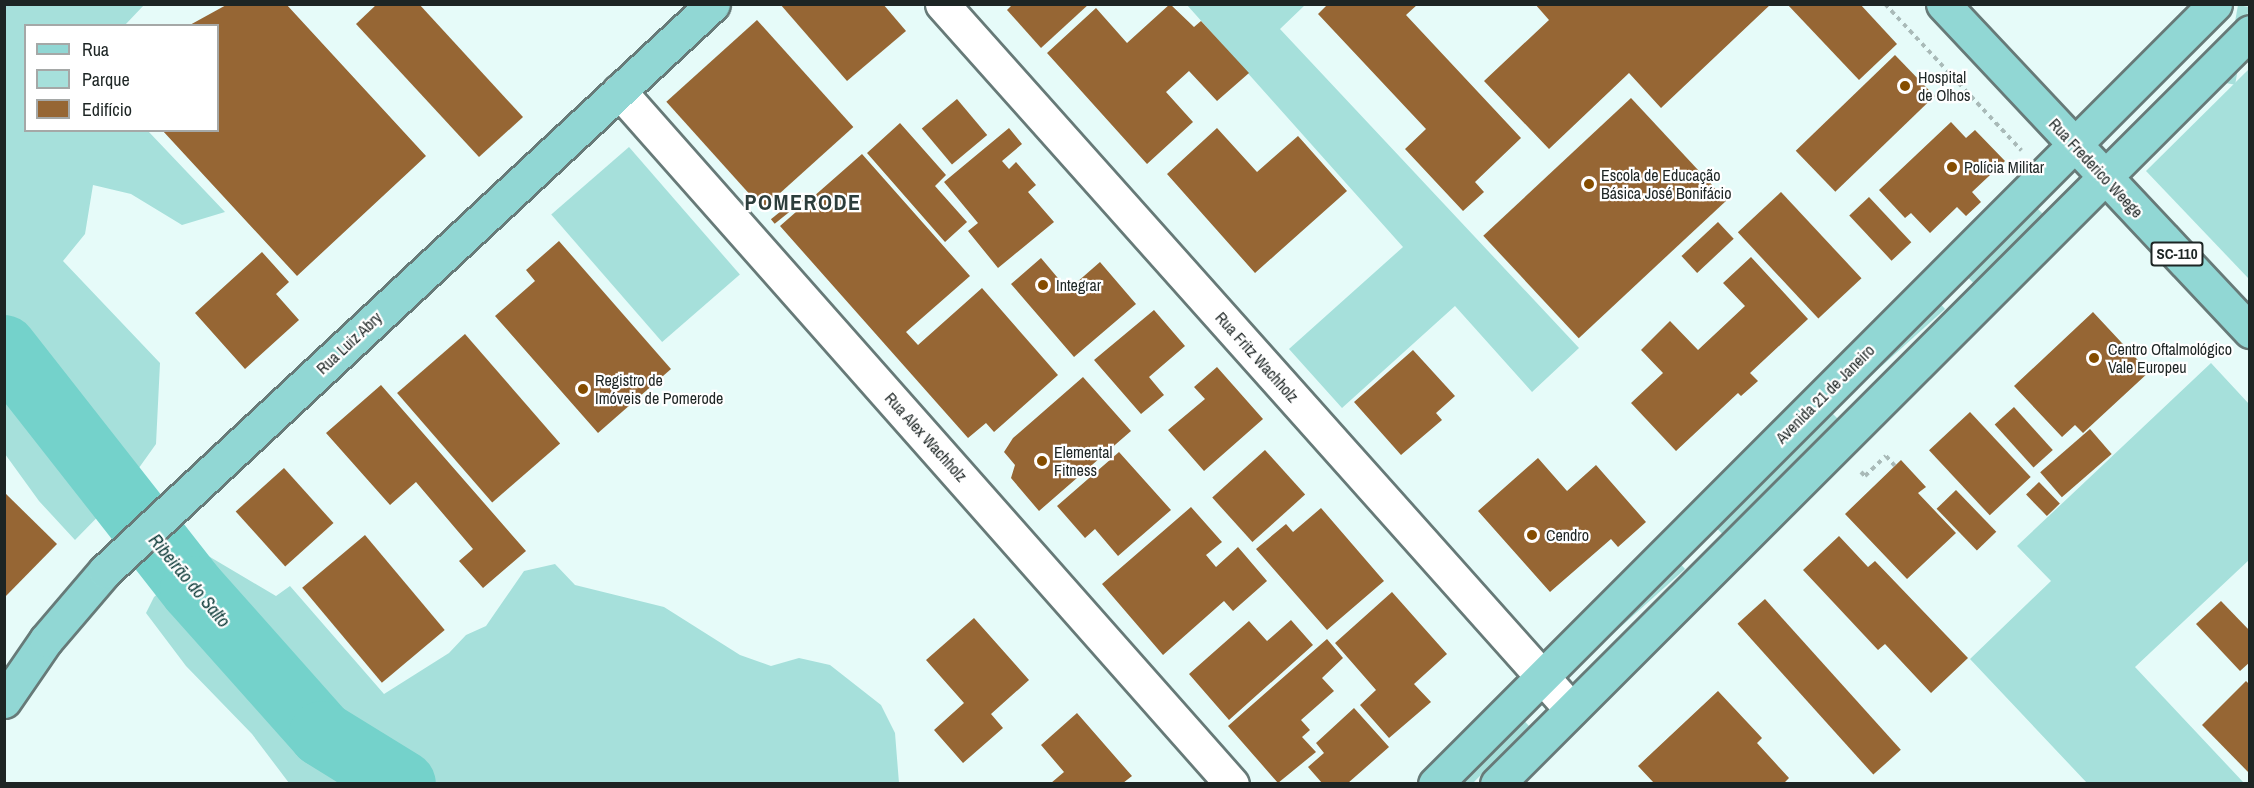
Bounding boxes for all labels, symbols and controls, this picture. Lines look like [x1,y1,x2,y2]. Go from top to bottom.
legend [24,24,219,132]
text: Rua [82,37,109,62]
text: Parque [82,67,130,92]
place label: Hospital de Olhos [1918,67,1971,105]
marker: Hospital de Olhos [1896,77,1914,95]
text: Edifício [82,97,132,122]
street label: Rua Frederico Weege [2045,114,2147,222]
place label: Polícia Militar [1964,157,2044,177]
marker: Polícia Militar [1945,160,1959,174]
place label: Escola de Educação Básica José Bonifácio [1601,165,1732,203]
marker: Escola de Educação Básica José Bonifácio [1582,177,1596,191]
district label: POMERODE [744,190,862,216]
road number: SC-110 [2150,242,2204,266]
place label: Integrar [1056,275,1101,295]
marker: Integrar [1034,276,1052,294]
street label: Rua Luiz Abry [312,308,386,378]
street label: Rua Fritz Wachholz [1211,308,1303,406]
place label: Centro Oftalmológico Vale Europeu [2108,339,2232,377]
street label: Avenida 21 de Janeiro [1772,341,1878,447]
marker: Centro Oftalmológico Vale Europeu [2085,349,2103,367]
place label: Registro de Imóveis de Pomerode [595,370,723,408]
marker: Registro de Imóveis de Pomerode [576,382,590,396]
street label: Rua Alex Wachholz [881,388,971,486]
place label: Elemental Fitness [1054,442,1112,480]
marker: Elemental Fitness [1035,454,1049,468]
place label: Cendro [1546,525,1589,545]
marker: Cendro [1523,526,1541,544]
water label: Ribeirão do Salto [144,530,234,632]

